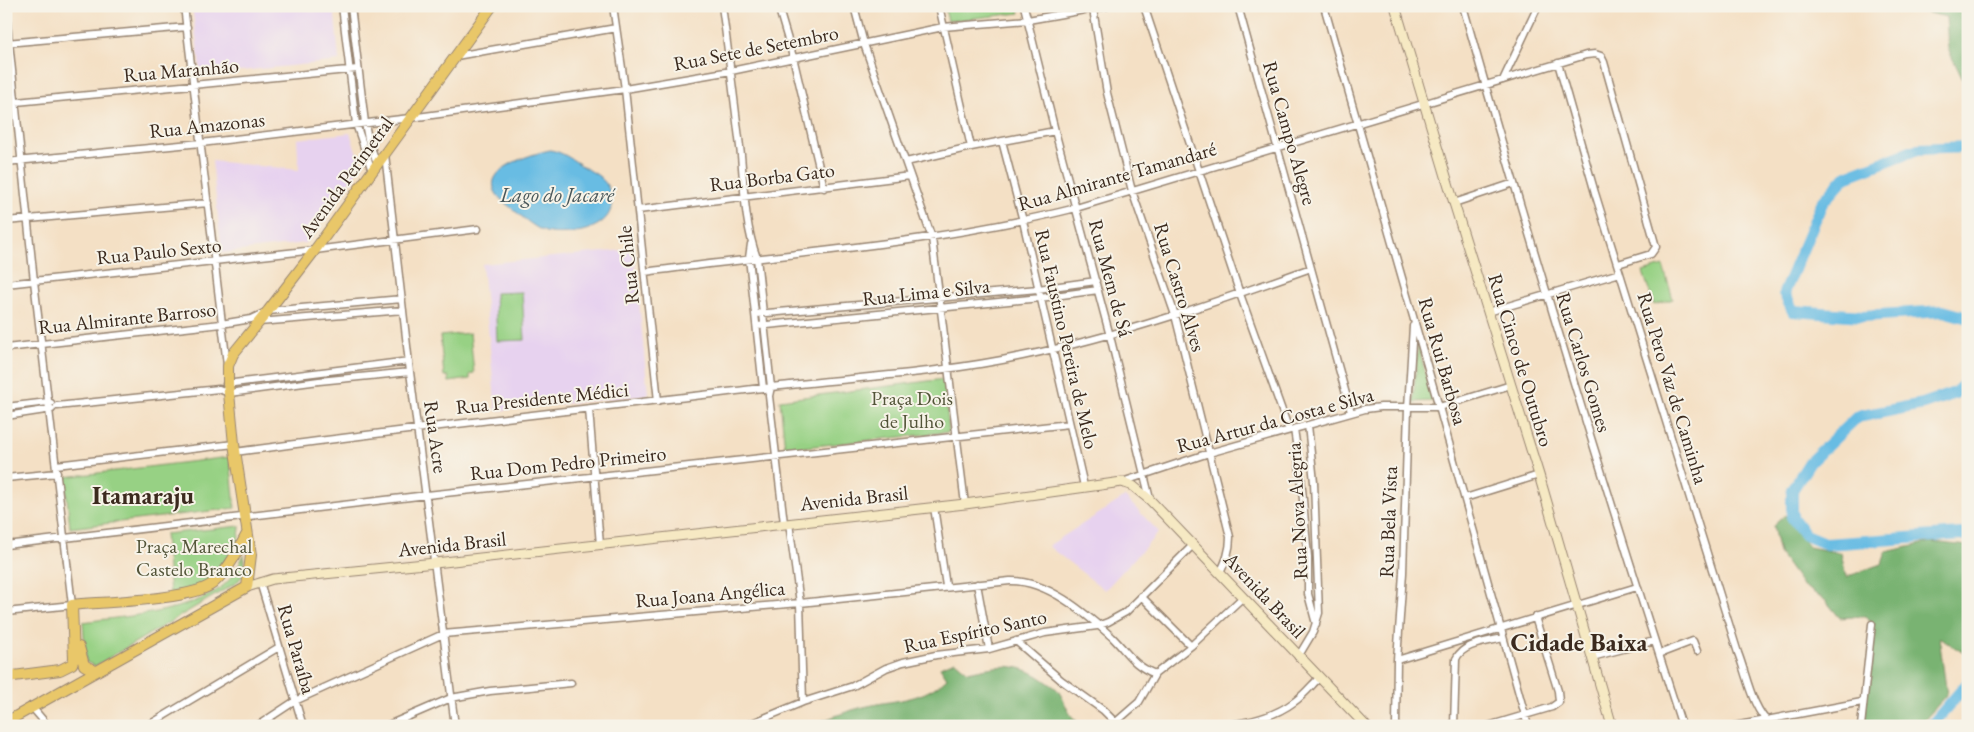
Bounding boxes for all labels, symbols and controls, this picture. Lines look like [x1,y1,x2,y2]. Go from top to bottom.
street label: Rua Sete de Setembro [671,19,841,77]
street label: Rua Maranhão [122,52,240,88]
street label: Rua Campo Alegre [1257,58,1323,208]
street label: Rua Amazonas [148,106,266,144]
street label: Avenida Perimetral [292,111,399,244]
street label: Rua Almirante Tamandaré [1015,135,1219,217]
street label: Rua Borba Gato [708,156,836,198]
water label: Lago do Jacaré [499,181,616,208]
street label: Rua Mem de Sá [1083,216,1139,340]
street label: Rua Castro Alves [1148,219,1212,355]
street label: Rua Chile [611,224,645,306]
street label: Rua Faustino Pereira de Melo [1029,226,1105,452]
street label: Rua Paulo Sexto [95,231,223,270]
street label: Rua Cinco de Outubro [1482,270,1560,450]
street label: Rua Lima e Silva [861,272,991,312]
street label: Rua Carlos Gomes [1550,289,1618,435]
street label: Rua Pero Vaz de Caminha [1631,289,1715,487]
street label: Rua Rui Barbosa [1412,294,1474,428]
street label: Rua Almirante Barroso [37,296,217,340]
street label: Rua Presidente Médici [454,376,630,420]
street label: Rua Artur da Costa e Silva [1174,381,1376,459]
park label: Praça Dois de Julho [871,385,953,434]
street label: Rua Acre [418,399,454,475]
street label: Rua Dom Pedro Primeiro [469,440,667,486]
street label: Rua Nova Alegria [1280,442,1314,580]
street label: Rua Bela Vista [1373,466,1403,578]
district label: Itamaraju [92,479,194,512]
street label: Avenida Brasil [798,479,910,517]
street label: Avenida Brasil [396,525,508,563]
park label: Praça Marechal Castelo Branco [136,533,253,582]
street label: Avenida Brasil [1218,546,1312,644]
street label: Rua Joana Angélica [634,575,786,613]
street label: Rua Paraíba [272,601,322,697]
street label: Rua Espírito Santo [901,603,1049,659]
district label: Cidade Baixa [1510,626,1649,658]

